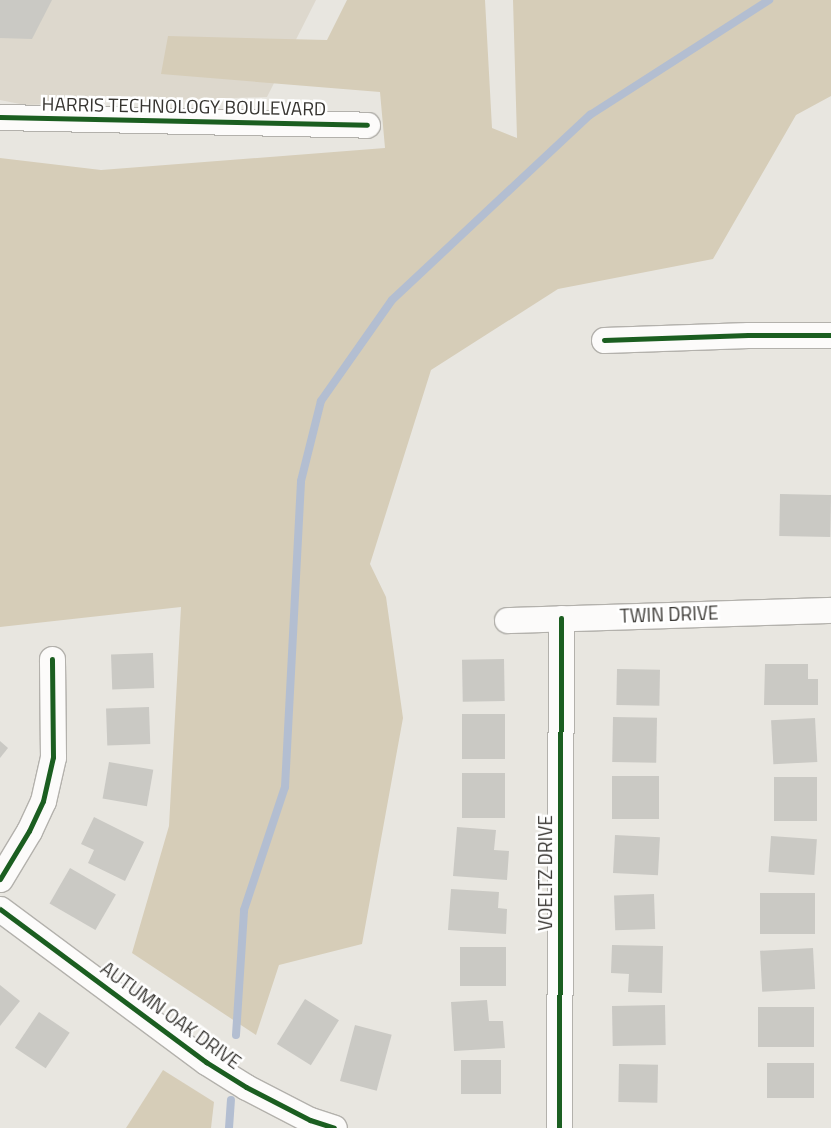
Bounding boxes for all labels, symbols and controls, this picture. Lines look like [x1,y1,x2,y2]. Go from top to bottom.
street label: HARRIS TECHNOLOGY BOULEVARD [42,92,326,120]
street label: TWIN DRIVE [619,601,719,627]
street label: VOELTZ DRIVE [534,815,556,931]
street label: AUTUMN OAK DRIVE [97,957,245,1073]

